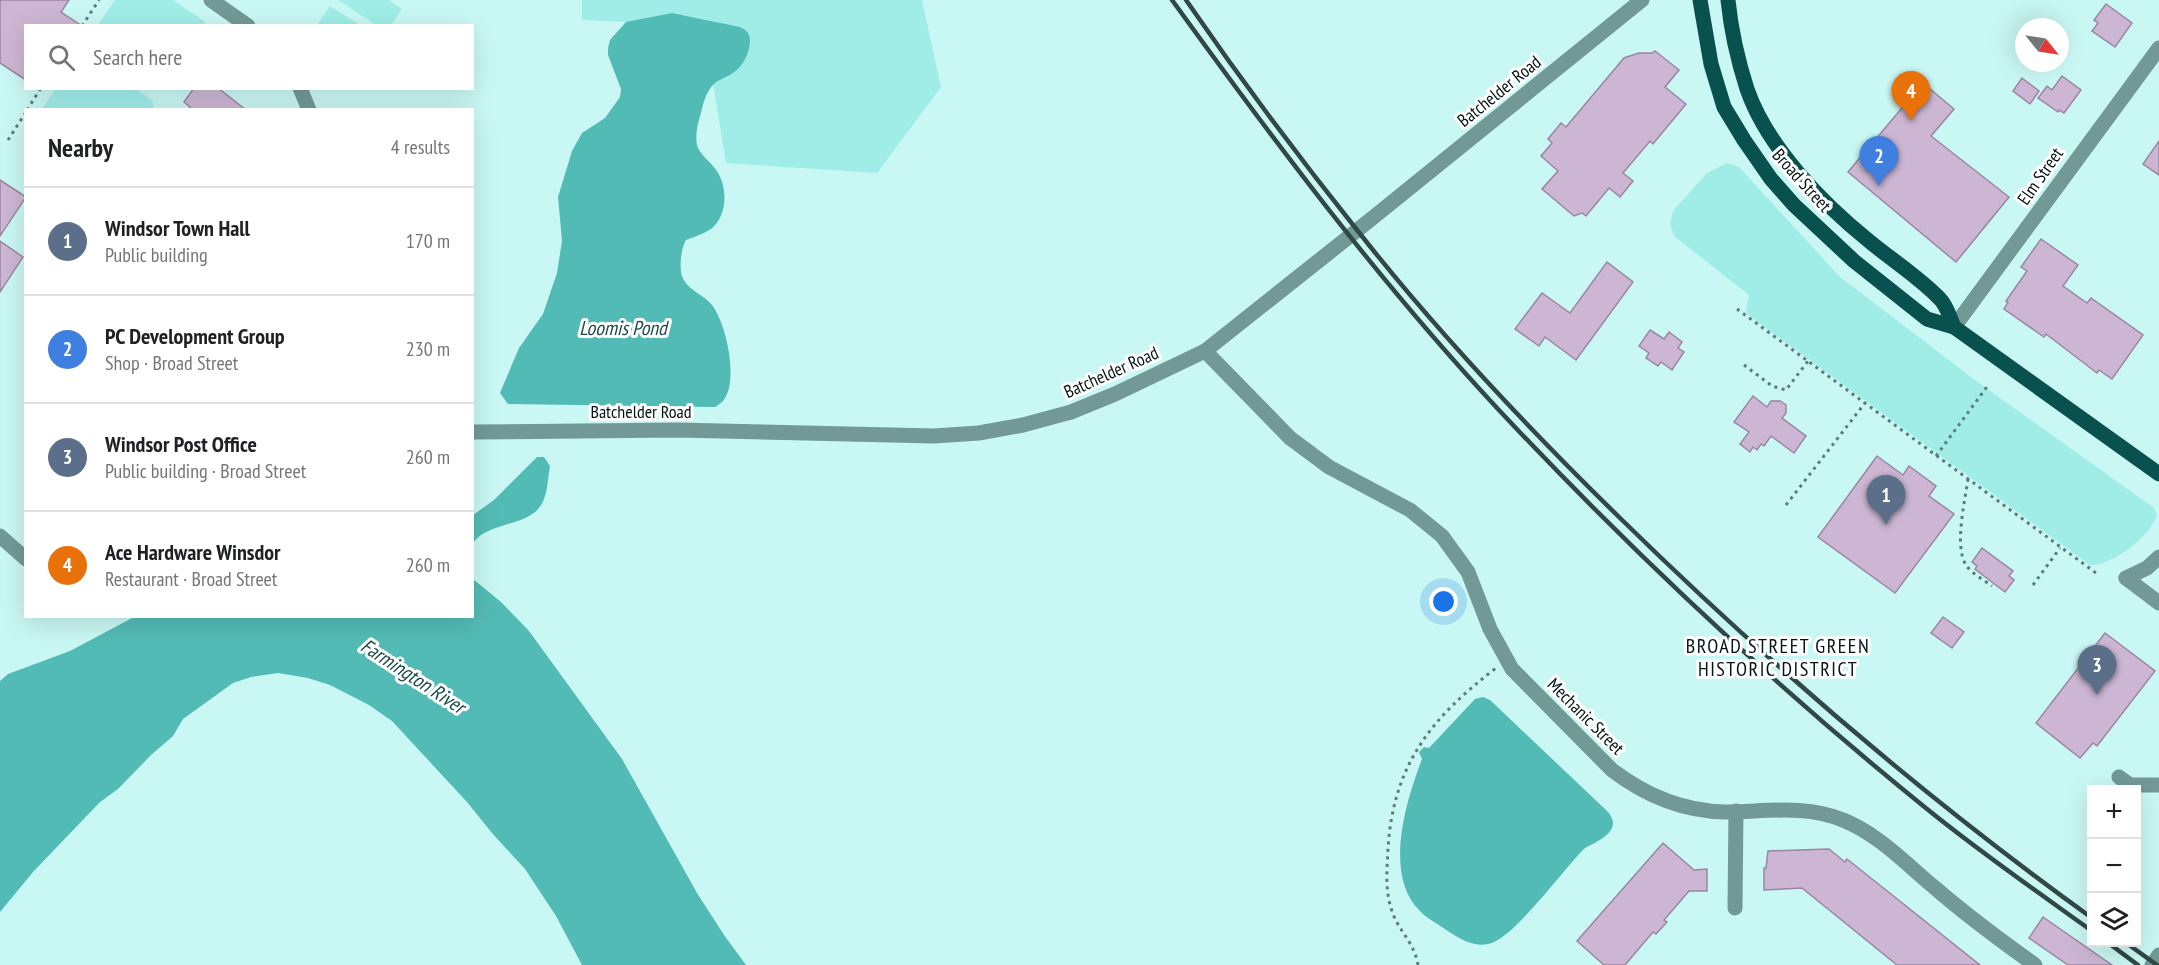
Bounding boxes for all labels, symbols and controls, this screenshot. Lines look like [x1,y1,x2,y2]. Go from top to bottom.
north arrow [2015,18,2069,72]
search box [24,24,474,90]
icon: search [45,41,78,74]
text: Search here [93,43,182,71]
street label: Batchelder Road [1452,50,1546,132]
pin: 4 [1892,72,1930,121]
text: Nearby [48,131,113,164]
text: 4 results [391,134,450,160]
pin: 2 [1860,136,1898,186]
street label: Elm Street [2012,143,2068,209]
street label: Broad Street [1768,144,1836,216]
text: Windsor Town Hall [105,214,250,242]
text: 1 [63,228,72,254]
text: 170 m [406,228,450,254]
text: Public building [105,242,208,268]
water label: Loomis Pond [579,315,669,341]
text: PC Development Group [105,322,285,350]
text: 2 [63,336,72,362]
text: 230 m [406,336,450,362]
street label: Batchelder Road [1060,341,1162,403]
text: Shop · Broad Street [105,350,238,376]
street label: Batchelder Road [590,400,692,423]
text: Windsor Post Office [105,430,257,458]
text: 3 [63,444,72,470]
text: 260 m [406,444,450,470]
text: Public building · Broad Street [105,458,306,484]
pin: 1 [1866,476,1906,525]
text: Ace Hardware Winsdor [105,538,281,566]
text: 4 [63,552,72,578]
text: 260 m [406,552,450,578]
text: Restaurant · Broad Street [105,566,277,592]
your location [1429,587,1458,616]
water label: Farmington River [356,633,472,721]
district label: BROAD STREET GREEN HISTORIC DISTRICT [1686,633,1870,682]
pin: 3 [2078,646,2116,695]
street label: Mechanic Street [1543,673,1629,759]
map controls [2087,785,2141,947]
button: + [2087,785,2141,839]
button: − [2087,839,2141,893]
button: layers [2087,893,2141,947]

